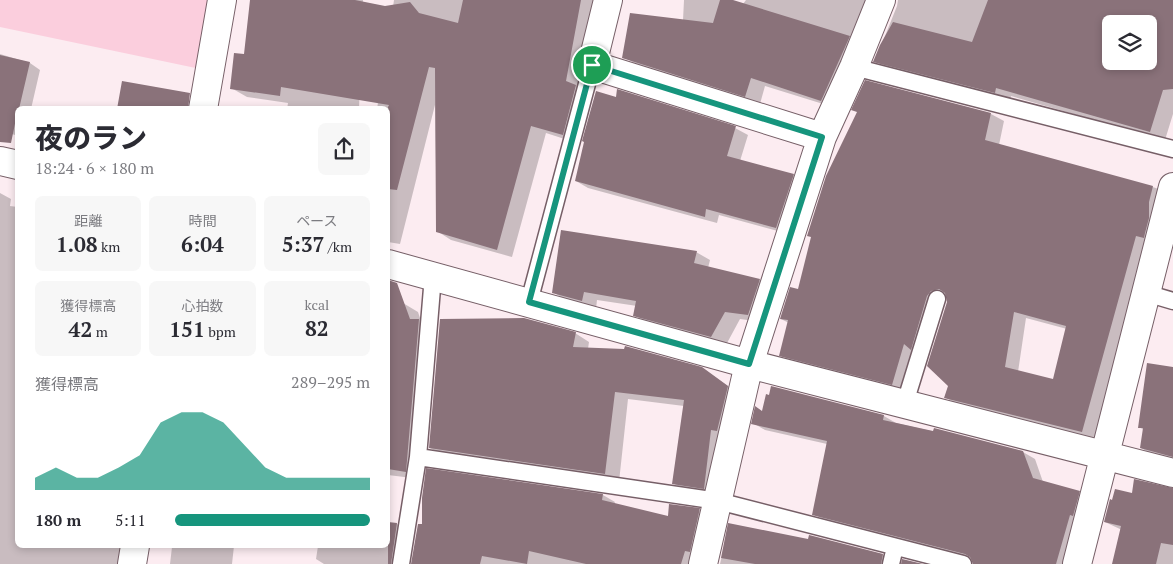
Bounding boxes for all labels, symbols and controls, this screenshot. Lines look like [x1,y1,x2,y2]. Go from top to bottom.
map controls [1102,15,1157,70]
button: layers [1102,15,1157,70]
pin [571,44,613,86]
icon: arrive [578,51,606,79]
text: 夜のラン [35,119,147,156]
button: share [318,123,370,175]
text: 18:24 · 6 × 180 m [35,157,154,179]
text: 距離 [74,211,102,230]
text: 時間 [188,211,216,230]
text: ペース [296,211,337,230]
text: 1.08 [56,230,98,258]
text: 6:04 [181,230,224,258]
text: 5:37 [282,230,324,258]
text: km [98,237,120,256]
text: /km [324,237,352,256]
text: kcal [304,295,329,314]
text: 獲得標高 [60,296,116,315]
text: 心拍数 [181,296,223,315]
text: 82 [305,314,329,342]
text: 42 [69,315,92,343]
text: 151 [169,315,205,343]
text: m [92,322,108,341]
text: bpm [205,322,236,341]
text: 289–295 m [291,371,370,393]
text: 獲得標高 [35,373,99,395]
text: 180 m [35,509,81,531]
text: 5:11 [115,509,146,531]

